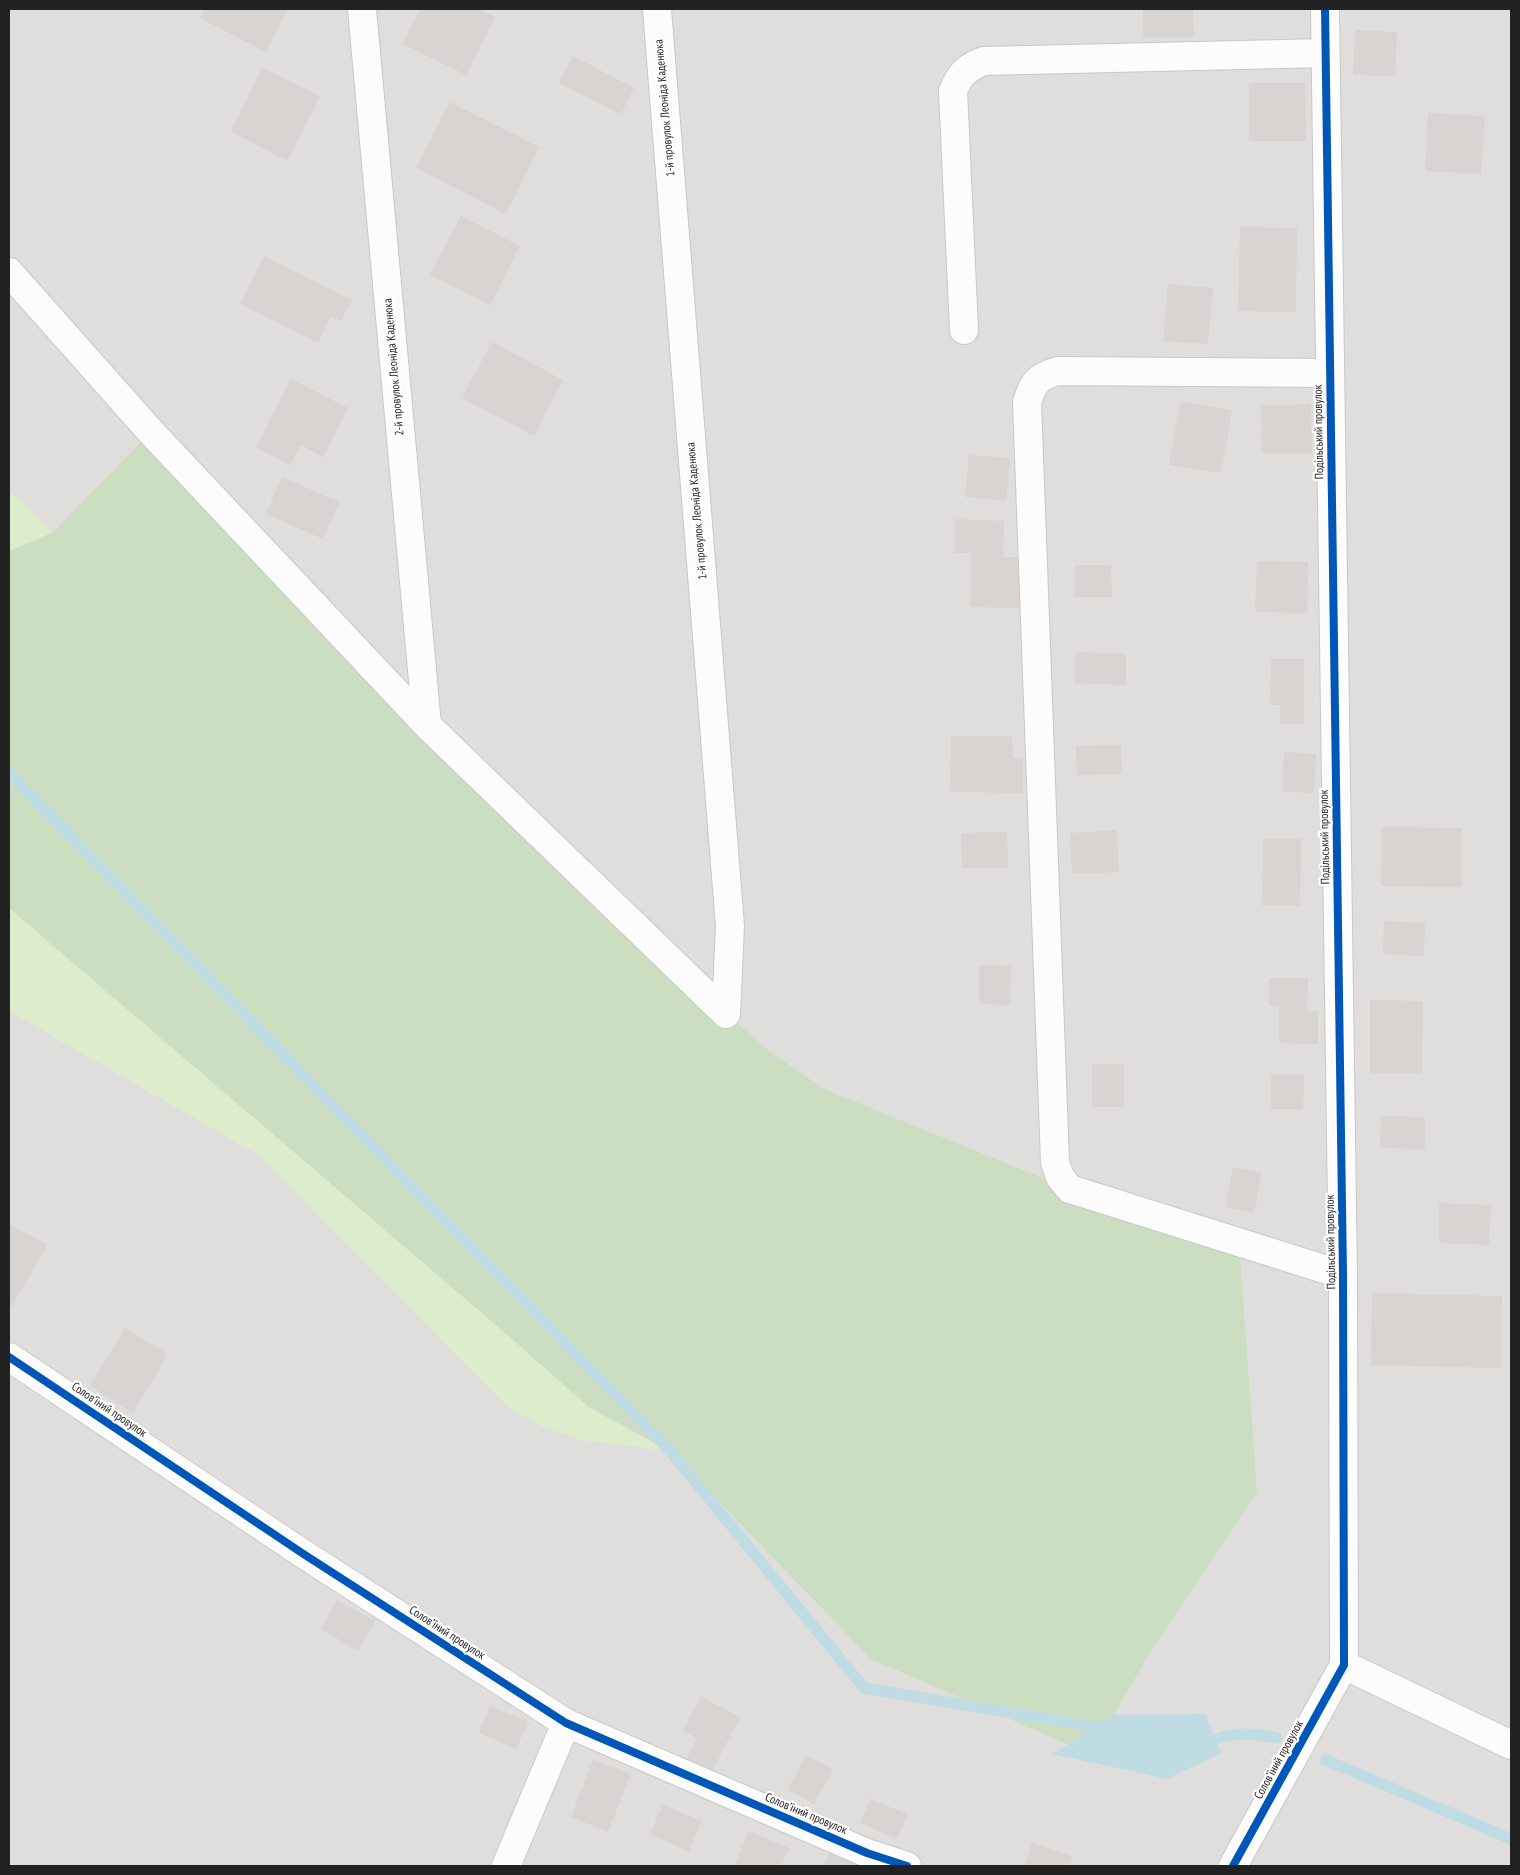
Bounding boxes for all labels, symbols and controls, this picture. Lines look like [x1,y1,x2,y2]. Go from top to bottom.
street label: 1-й провулок Леоніда Каденюка [652,39,678,177]
street label: 2-й провулок Леоніда Каденюка [381,298,407,436]
street label: Подільський провулок [1311,385,1327,479]
street label: 1-й провулок Леоніда Каденюка [684,442,710,580]
street label: Подільський провулок [1317,790,1333,884]
street label: Подільський провулок [1323,1195,1339,1289]
street label: Соловʼїний провулок [69,1380,149,1440]
street label: Соловʼїний провулок [406,1603,488,1663]
street label: Соловʼїний провулок [1251,1718,1307,1802]
street label: Соловʼїний провулок [763,1790,849,1838]

